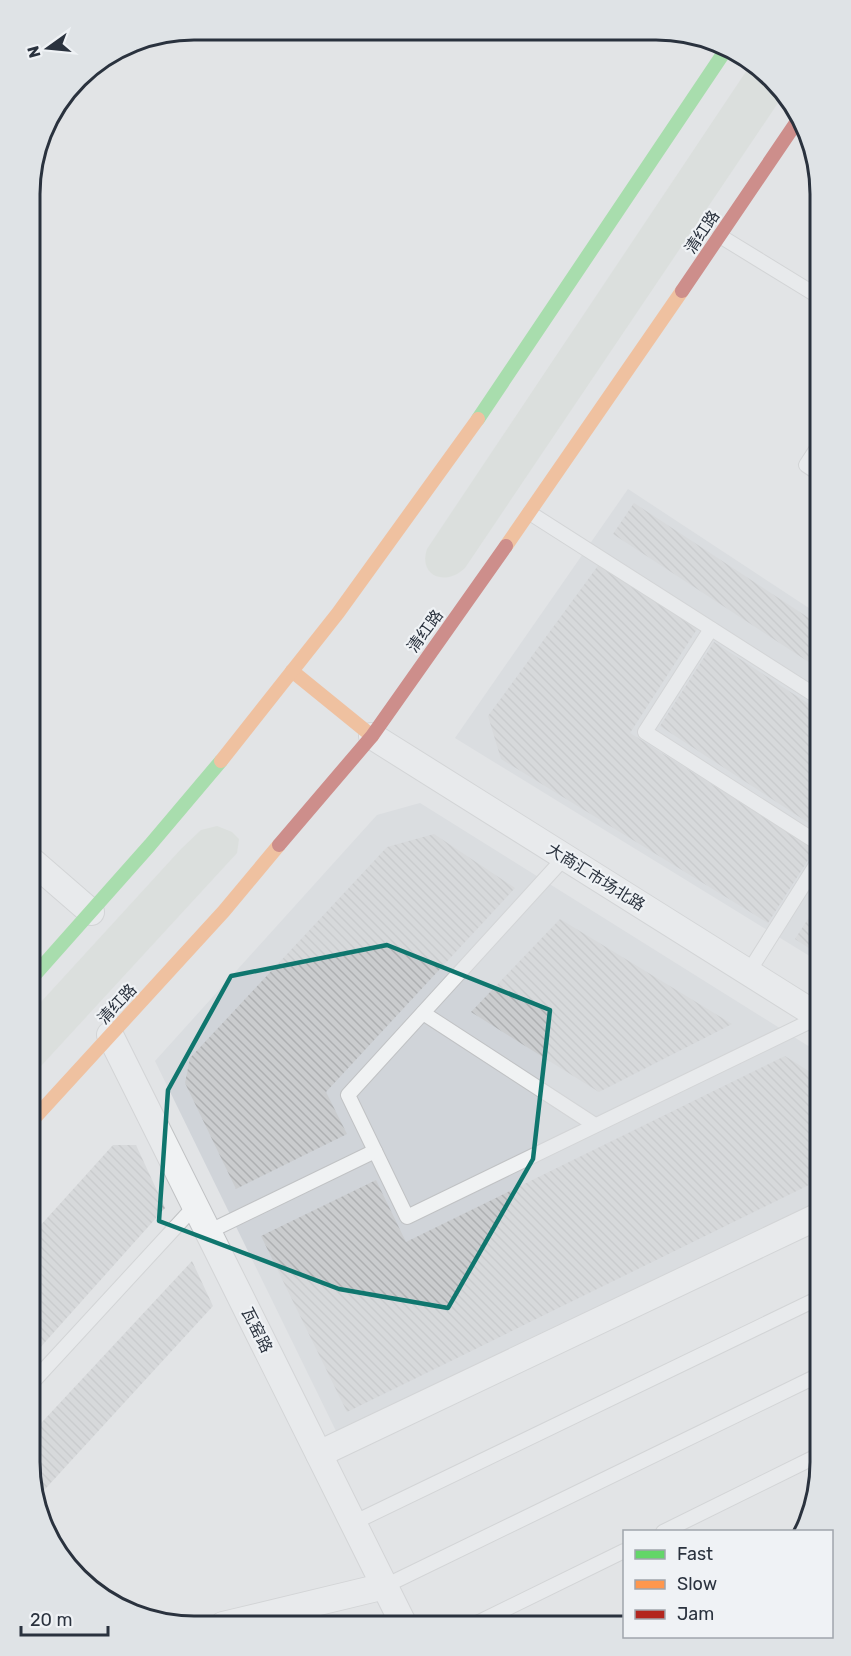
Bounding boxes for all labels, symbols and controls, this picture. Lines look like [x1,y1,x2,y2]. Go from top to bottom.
north arrow [18,18,78,78]
text: N [23,44,45,60]
street label: 清红路 [681,207,723,257]
street label: 清红路 [403,606,447,656]
street label: 大商汇市场北路 [543,839,649,915]
street label: 清红路 [94,980,140,1028]
street label: 瓦窑路 [238,1304,276,1356]
legend [623,1530,833,1638]
text: Fast [677,1543,713,1565]
text: Slow [677,1573,717,1595]
scale bar [21,1599,108,1637]
text: Jam [677,1603,714,1625]
text: 20 m [30,1609,72,1631]

